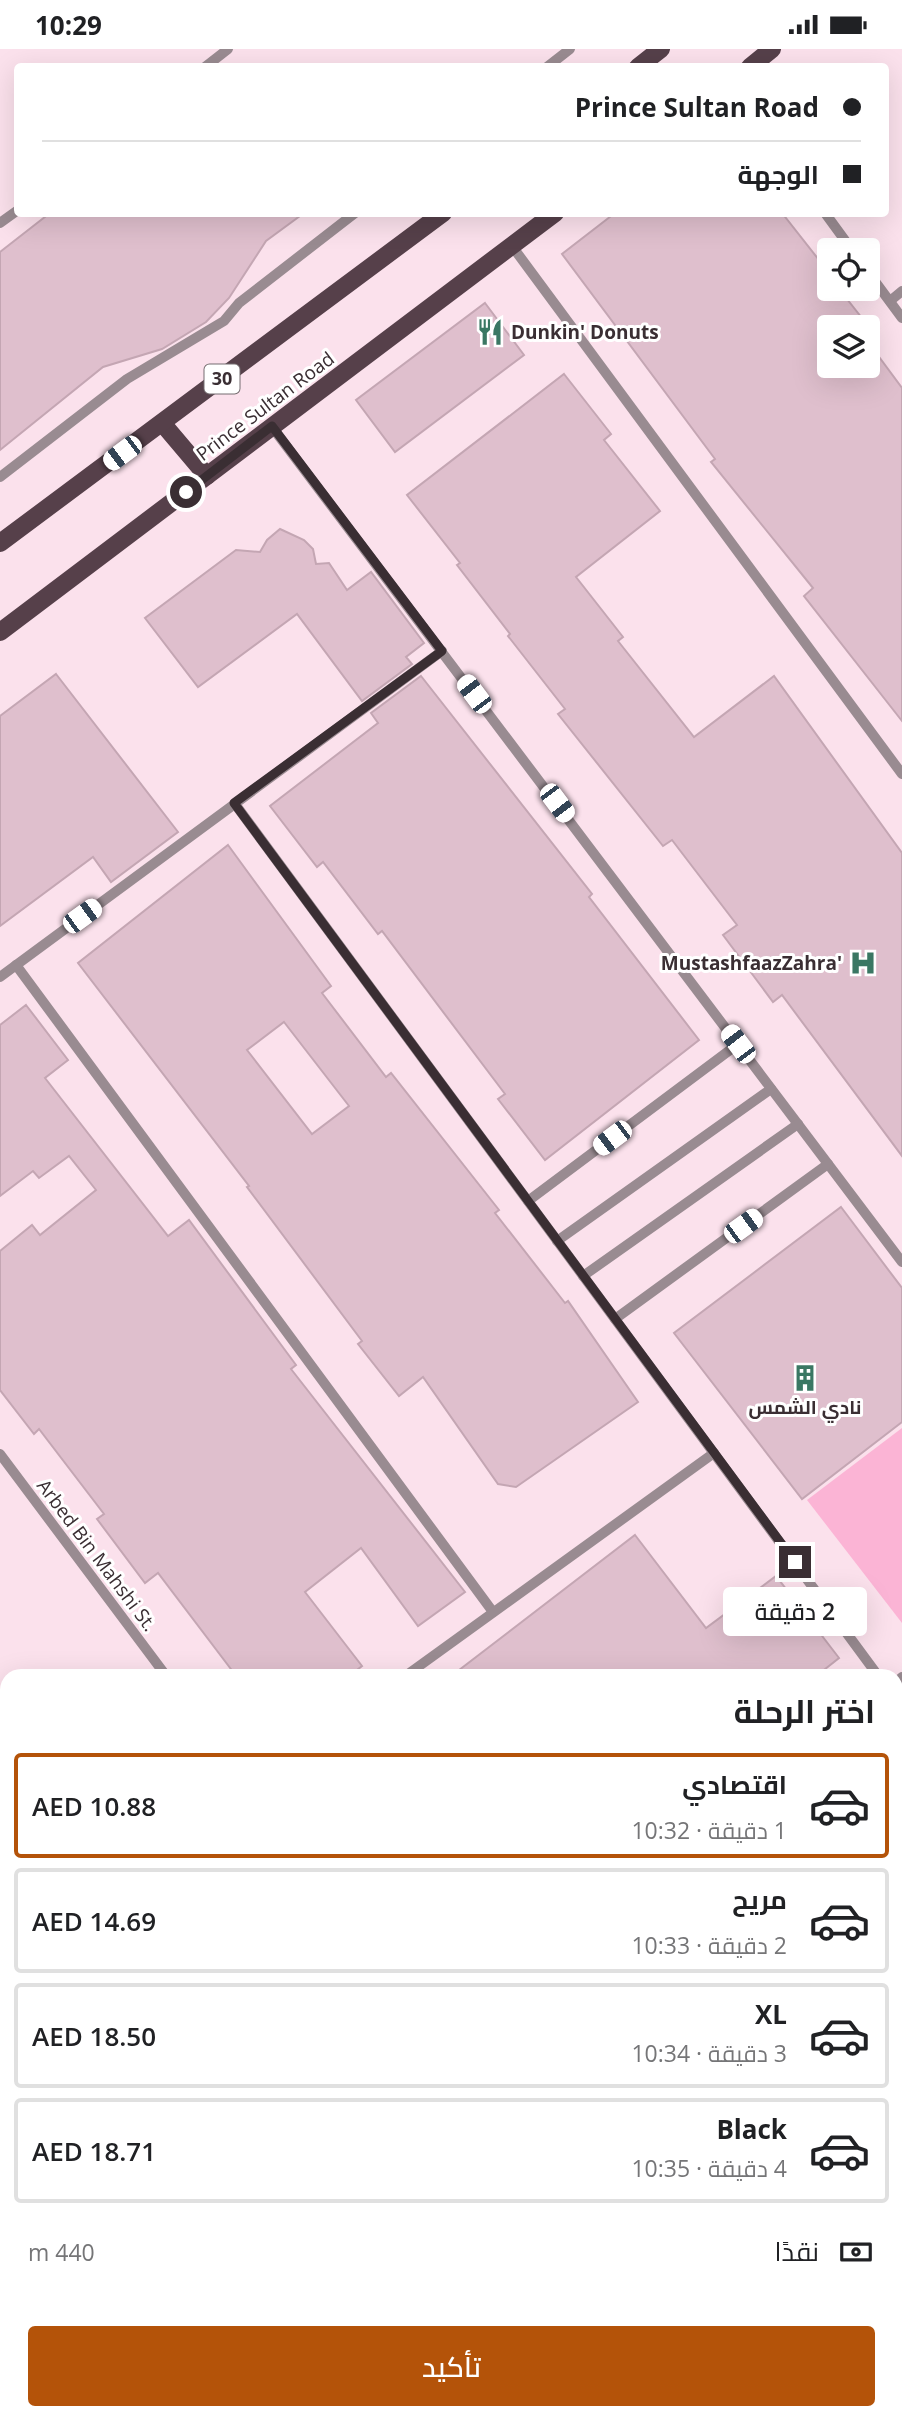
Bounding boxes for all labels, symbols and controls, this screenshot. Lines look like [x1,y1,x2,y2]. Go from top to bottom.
text: 10:29 [35,7,102,43]
text: Prince Sultan Road [575,89,819,125]
text: الوجهة [738,156,819,192]
map controls [817,238,880,378]
button: locate [817,238,880,301]
button: layers [817,315,880,378]
restaurant icon: Dunkin' Donuts [475,317,505,347]
place label: Dunkin' Donuts [511,319,659,345]
street label: Prince Sultan Road [191,346,339,466]
road number: 30 [204,365,240,393]
car [99,432,146,474]
route start [170,476,202,508]
car [453,671,496,717]
car [536,780,579,826]
car [59,895,106,937]
hospital icon: MustashfaazZahra' [848,948,878,978]
place label: MustashfaazZahra' [661,950,842,976]
car [717,1021,760,1067]
car [589,1117,636,1159]
car [720,1205,767,1247]
building icon: نادي الشمس [790,1363,820,1393]
place label: نادي الشمس [748,1394,862,1423]
street label: Arbed Bin Mahshi St. [31,1474,163,1636]
route end [779,1546,811,1578]
callout: 2 دقيقة [723,1587,867,1635]
text: 2 دقيقة [755,1595,835,1627]
text: اختر الرحلة [734,1689,875,1732]
text: اقتصادي [682,1766,787,1802]
icon: car [808,1774,871,1837]
text: AED 10.88 [32,1788,156,1824]
text: 1 دقيقة · 10:32 [631,1814,787,1846]
text: مريح [732,1881,787,1917]
icon: car [808,1889,871,1952]
text: AED 14.69 [32,1903,156,1939]
text: 2 دقيقة · 10:33 [631,1929,787,1961]
text: XL [755,1996,787,2032]
icon: car [808,2004,871,2067]
text: AED 18.50 [32,2018,156,2054]
text: 3 دقيقة · 10:34 [631,2037,787,2069]
text: Black [716,2111,787,2147]
icon: car [808,2119,871,2182]
text: AED 18.71 [32,2133,156,2169]
text: 4 دقيقة · 10:35 [631,2152,787,2184]
text: نقدًا [775,2233,819,2269]
icon: cash [837,2233,875,2271]
text: 440 m [28,2236,95,2268]
button: تأكيد [28,2326,875,2406]

